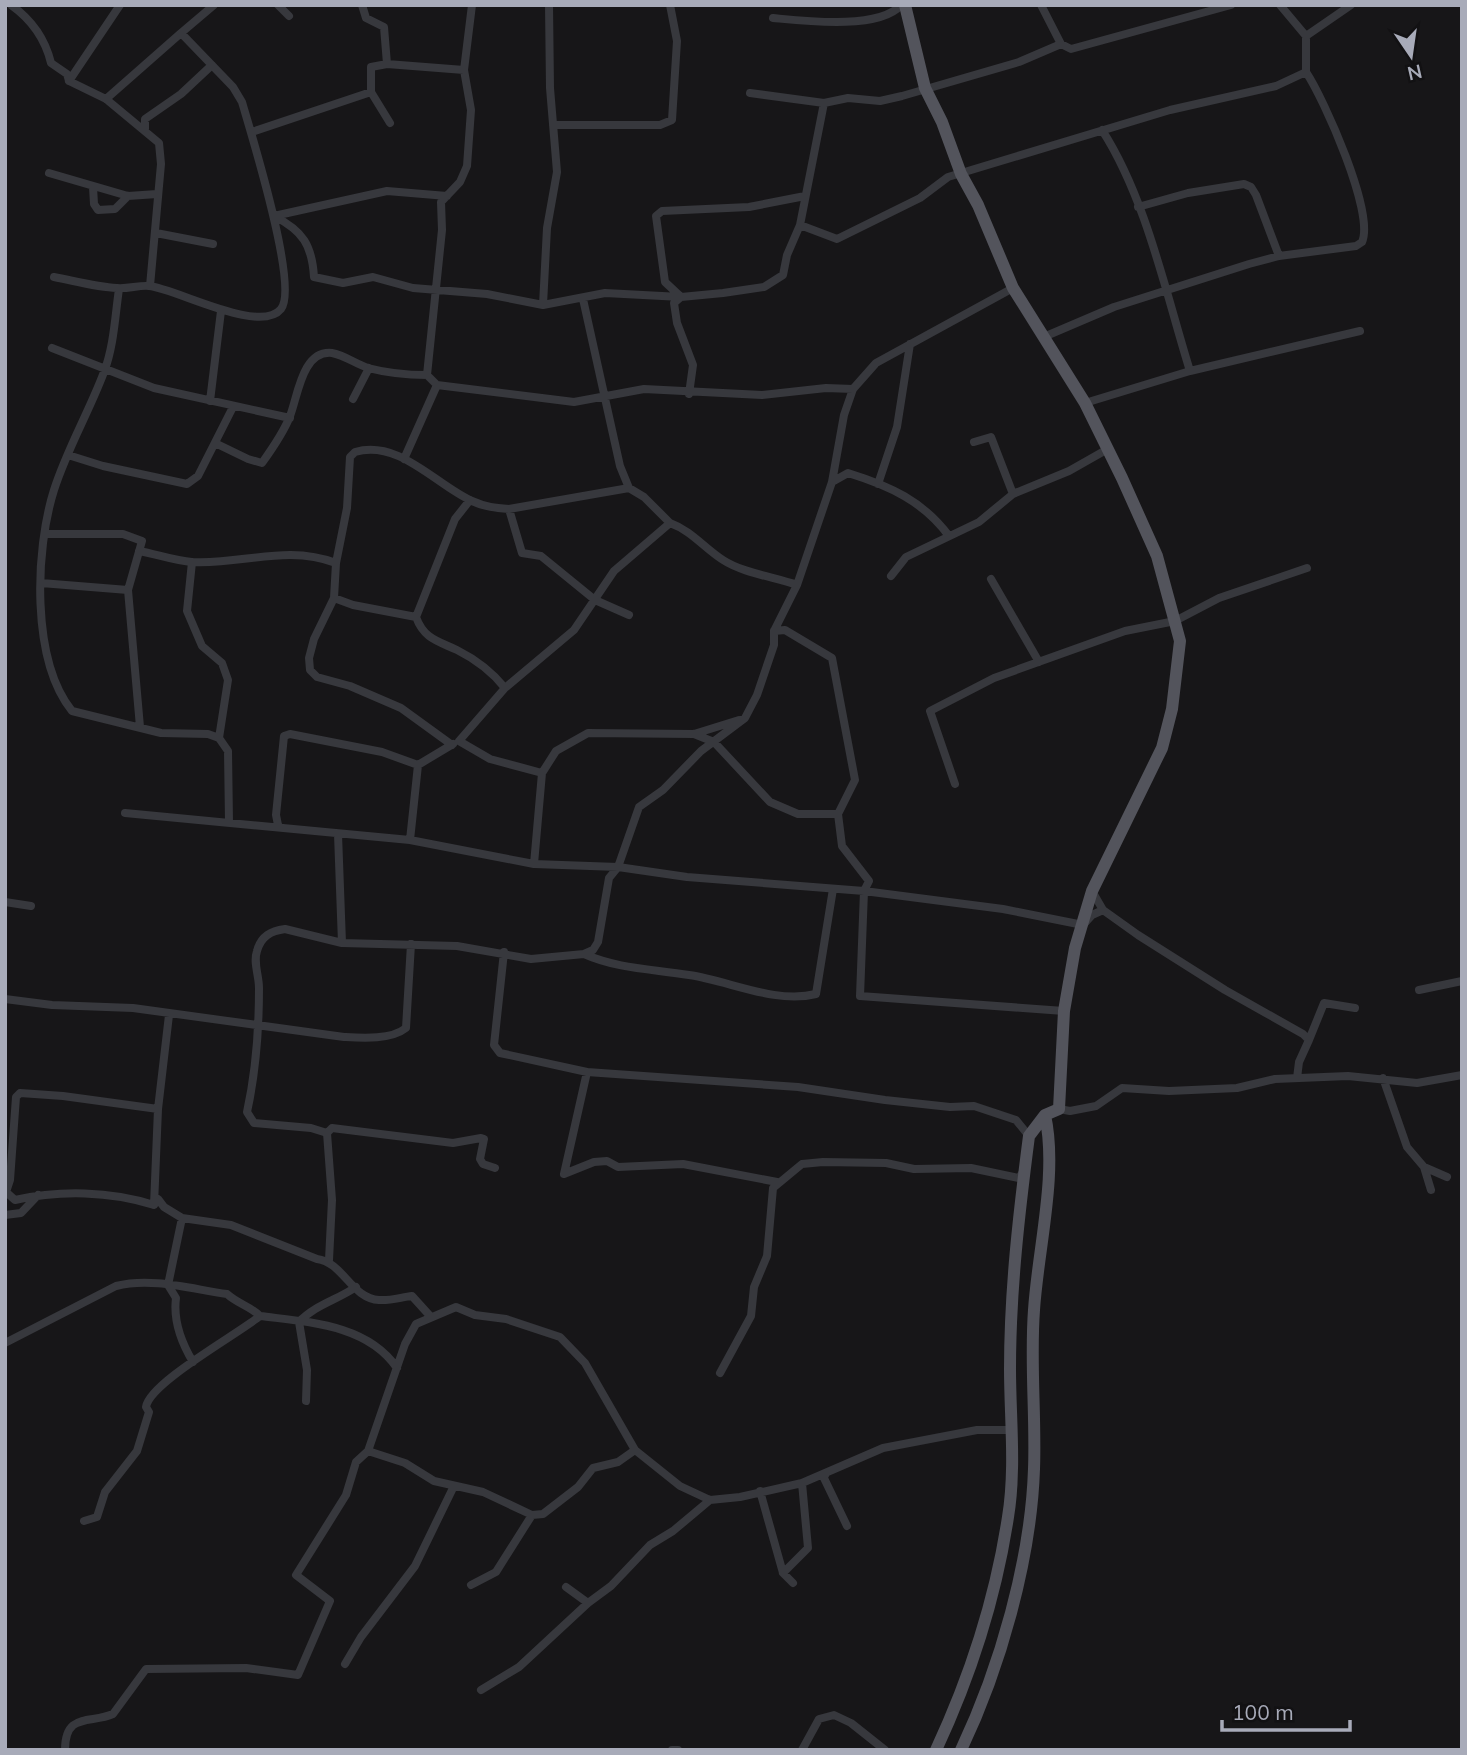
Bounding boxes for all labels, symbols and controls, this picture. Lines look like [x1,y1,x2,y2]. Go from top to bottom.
north arrow [1376,21,1446,91]
text: N [1405,59,1425,86]
scale bar [1222,1688,1350,1732]
text: 100 m [1232,1699,1294,1725]

